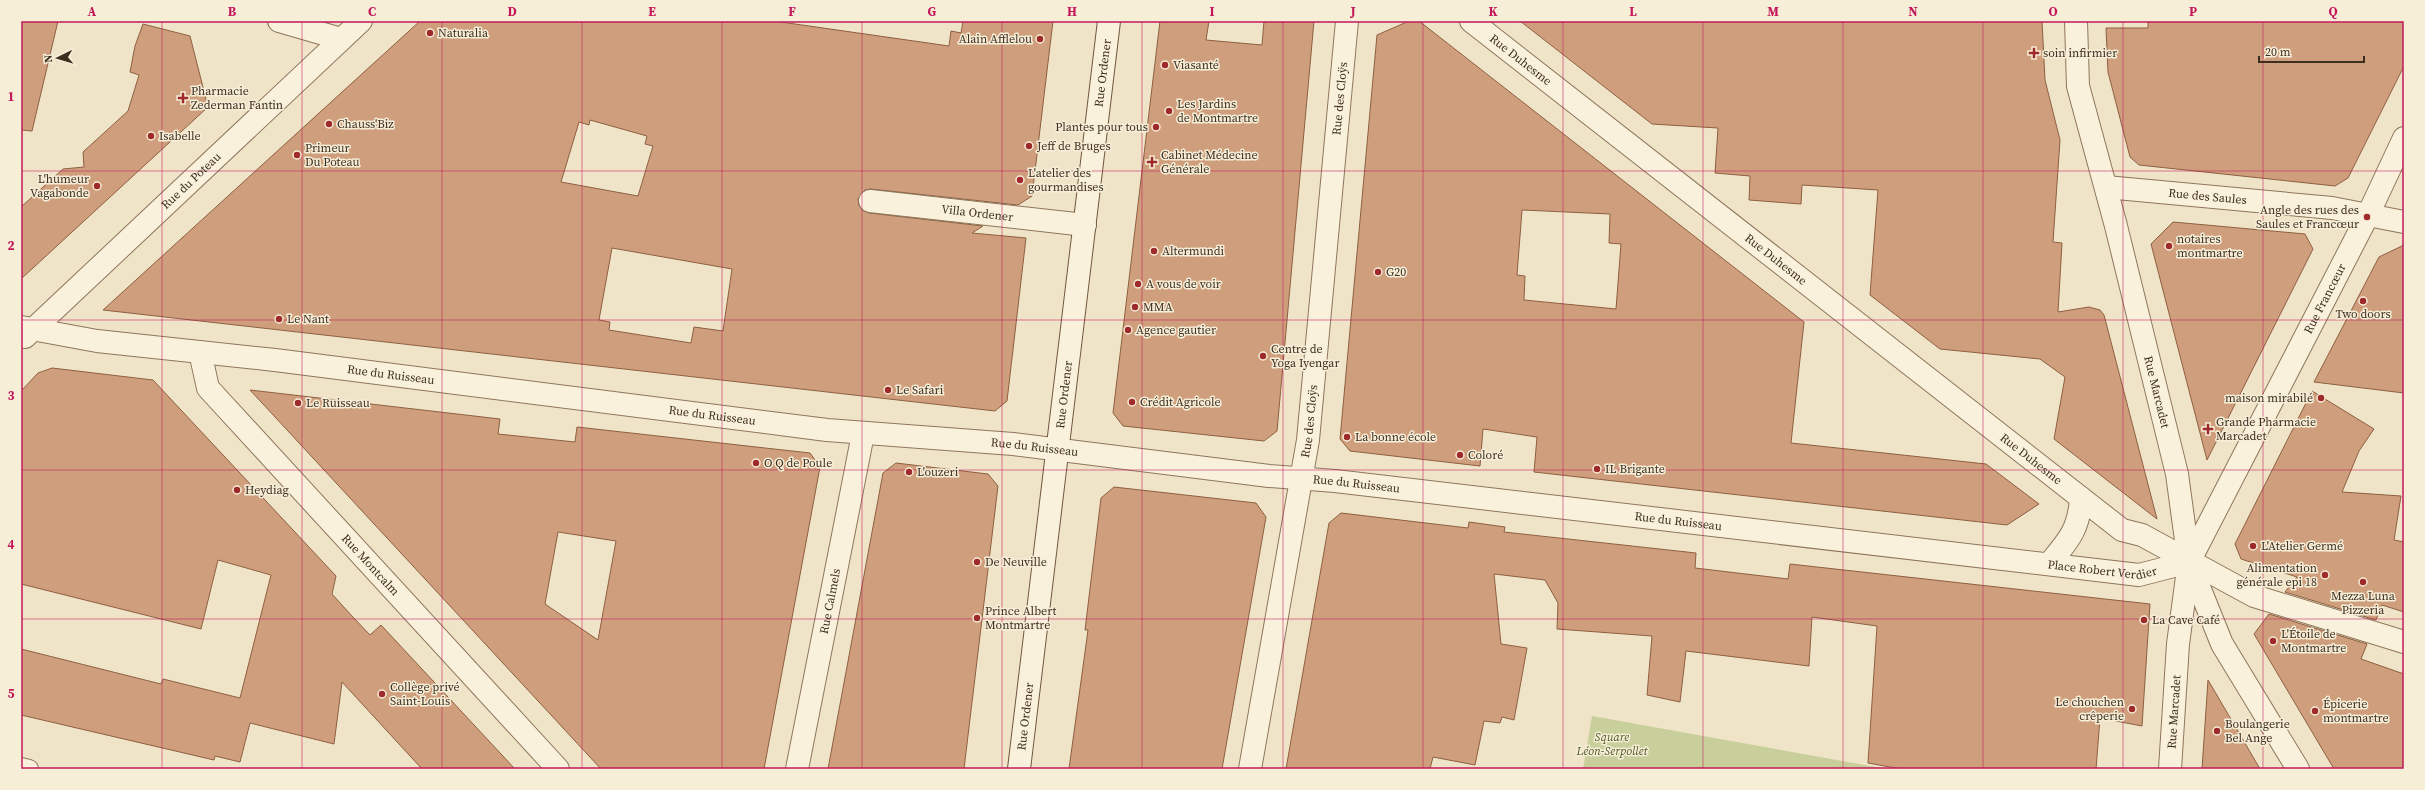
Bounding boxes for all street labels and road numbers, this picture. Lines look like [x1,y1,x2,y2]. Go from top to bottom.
street label: Rue Duhesme [1486,31,1555,89]
street label: Rue Ordener [1091,38,1115,108]
street label: Rue des Cloÿs [1328,61,1351,136]
street label: Rue du Poteau [158,149,224,213]
street label: Rue des Saules [2168,185,2247,208]
street label: Villa Ordener [941,201,1014,225]
street label: Rue Duhesme [1742,230,1810,289]
street label: Rue Francœur [2300,261,2350,337]
street label: Rue Marcadet [2140,354,2173,430]
street label: Rue Ordener [1052,360,1076,430]
street label: Rue du Ruisseau [346,361,435,388]
street label: Rue des Cloÿs [1297,384,1321,459]
street label: Rue du Ruisseau [668,402,757,429]
street label: Rue Duhesme [1997,430,2065,488]
street label: Rue du Ruisseau [990,434,1079,460]
street label: Rue du Ruisseau [1312,471,1401,497]
street label: Rue du Ruisseau [1634,508,1723,534]
street label: Rue Montcalm [338,531,403,599]
street label: Place Robert Verdier [2047,556,2159,584]
street label: Rue Calmels [816,567,844,635]
street label: Rue Marcadet [2163,675,2185,749]
street label: Rue Ordener [1013,681,1037,751]

